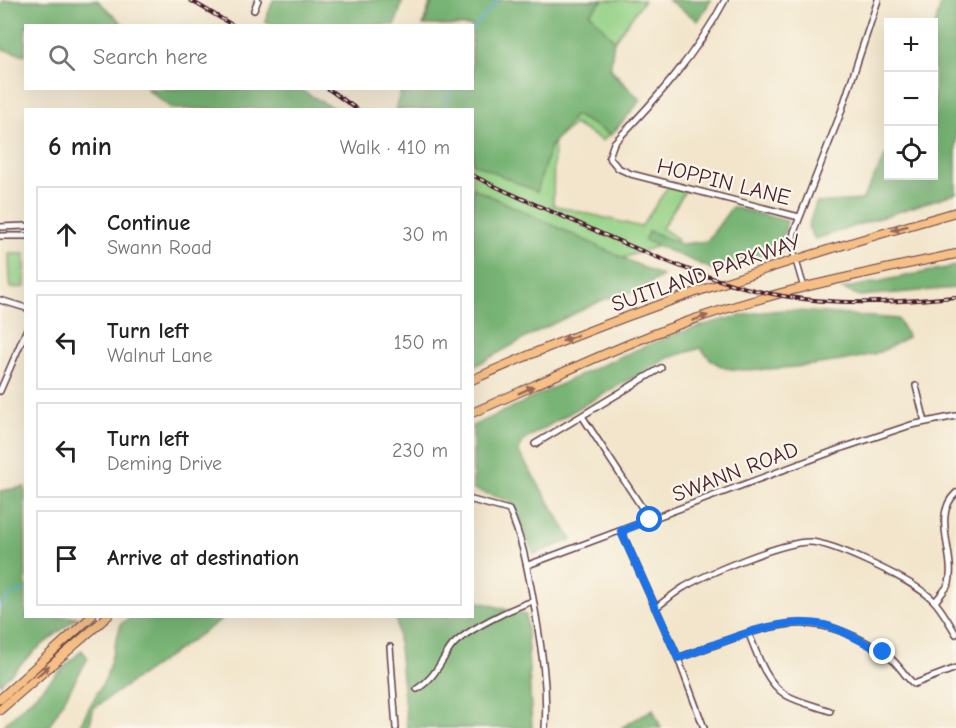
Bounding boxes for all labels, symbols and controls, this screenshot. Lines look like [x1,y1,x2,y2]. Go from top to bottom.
map controls [884,18,938,180]
button: + [884,18,938,72]
search box [24,24,474,90]
icon: search [45,41,78,74]
text: Search here [93,44,208,70]
button: − [884,72,938,126]
button: locate [884,126,938,180]
text: 6 min [48,132,112,162]
text: Walk · 410 m [340,136,450,159]
street label: HOPPIN LANE [654,153,793,211]
text: Continue [107,210,190,236]
icon: ahead [50,218,83,251]
text: 30 m [402,223,448,246]
one-way arrow [891,224,909,233]
street label: SUITLAND PARKWAY [608,228,805,318]
text: Swann Road [107,236,212,259]
one-way arrow [691,312,709,322]
text: Turn left [107,318,189,344]
icon: left [50,326,83,359]
text: 150 m [394,331,448,354]
one-way arrow [561,334,579,343]
text: Walnut Lane [107,344,212,367]
one-way arrow [517,384,535,394]
text: Turn left [107,426,189,452]
icon: left [50,434,83,467]
street label: SWANN ROAD [669,436,802,508]
text: 230 m [392,439,448,462]
text: Deming Drive [107,452,222,475]
route start [636,506,662,532]
icon: arrive [50,542,83,575]
text: Arrive at destination [107,545,299,571]
route end [869,638,895,664]
one-way arrow [35,665,50,678]

